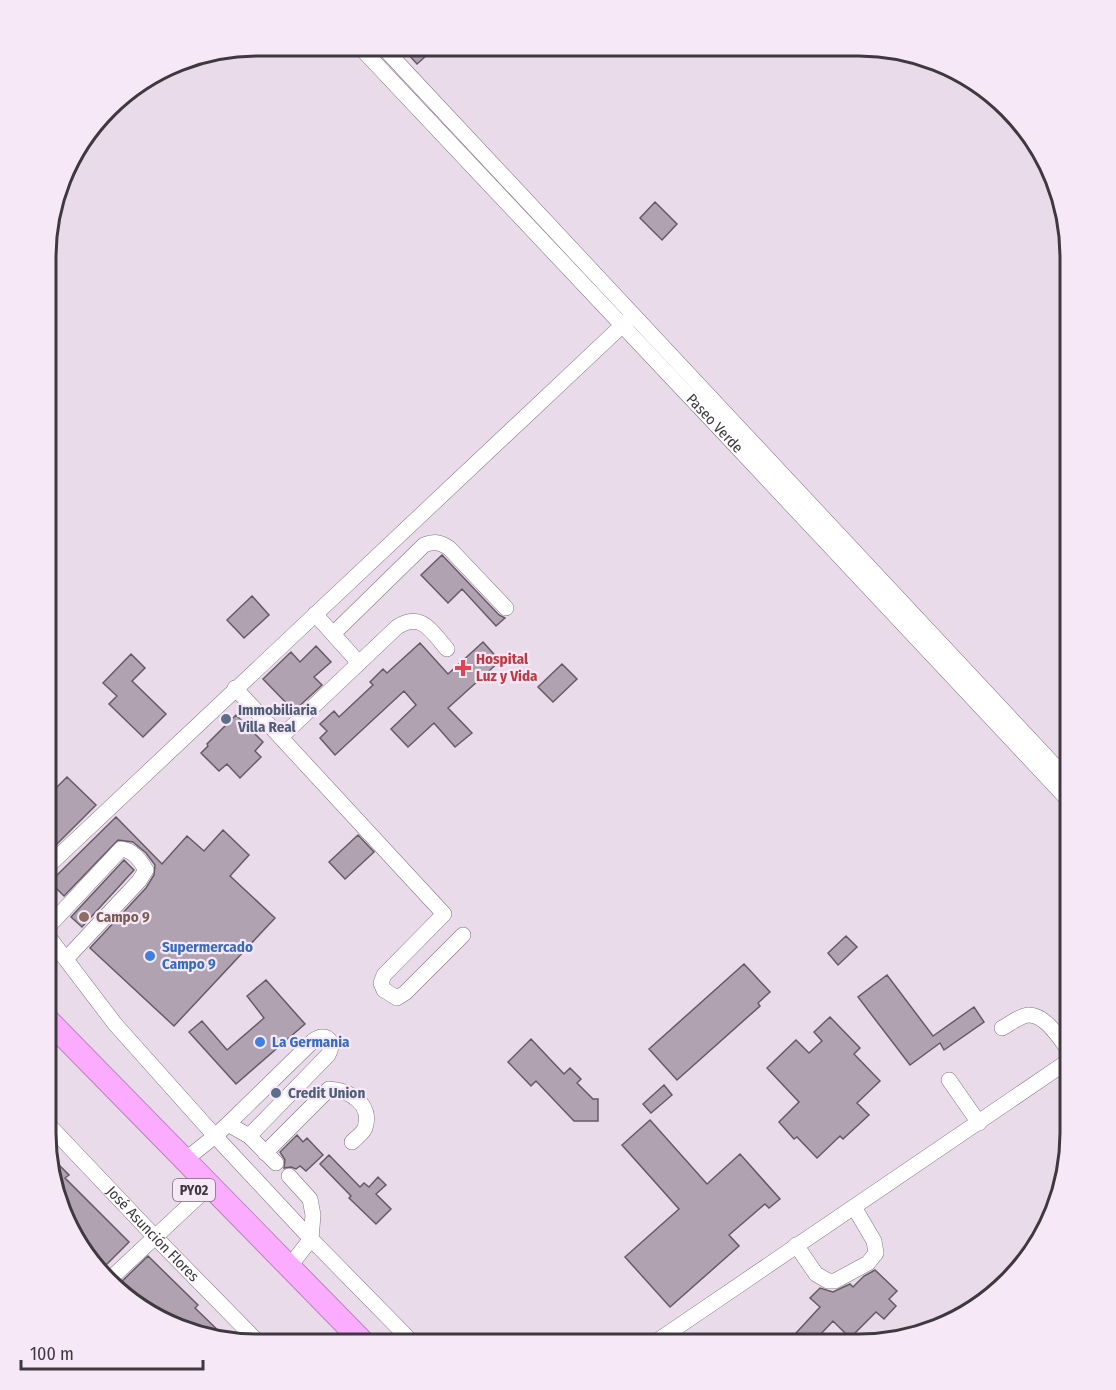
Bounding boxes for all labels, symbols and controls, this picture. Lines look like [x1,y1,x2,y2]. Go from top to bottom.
street label: Paseo Verde [683,390,747,457]
place label: Hospital Luz y Vida [476,650,538,685]
marker: Hospital Luz y Vida [454,659,472,677]
place label: Immobiliaria Villa Real [237,701,318,736]
marker: Immobiliaria Villa Real [219,712,233,726]
place label: Campo 9 [96,908,150,926]
marker: Campo 9 [77,910,91,924]
place label: Supermercado Campo 9 [162,938,253,973]
marker: Supermercado Campo 9 [143,949,157,963]
place label: La Germania [272,1033,350,1051]
marker: La Germania [253,1035,267,1049]
place label: Credit Union [288,1084,365,1102]
marker: Credit Union [269,1086,283,1100]
road number: PY02 [173,1179,215,1201]
street label: José Asunción Flores [103,1182,203,1285]
scale bar [21,1333,202,1371]
text: 100 m [30,1343,74,1365]

